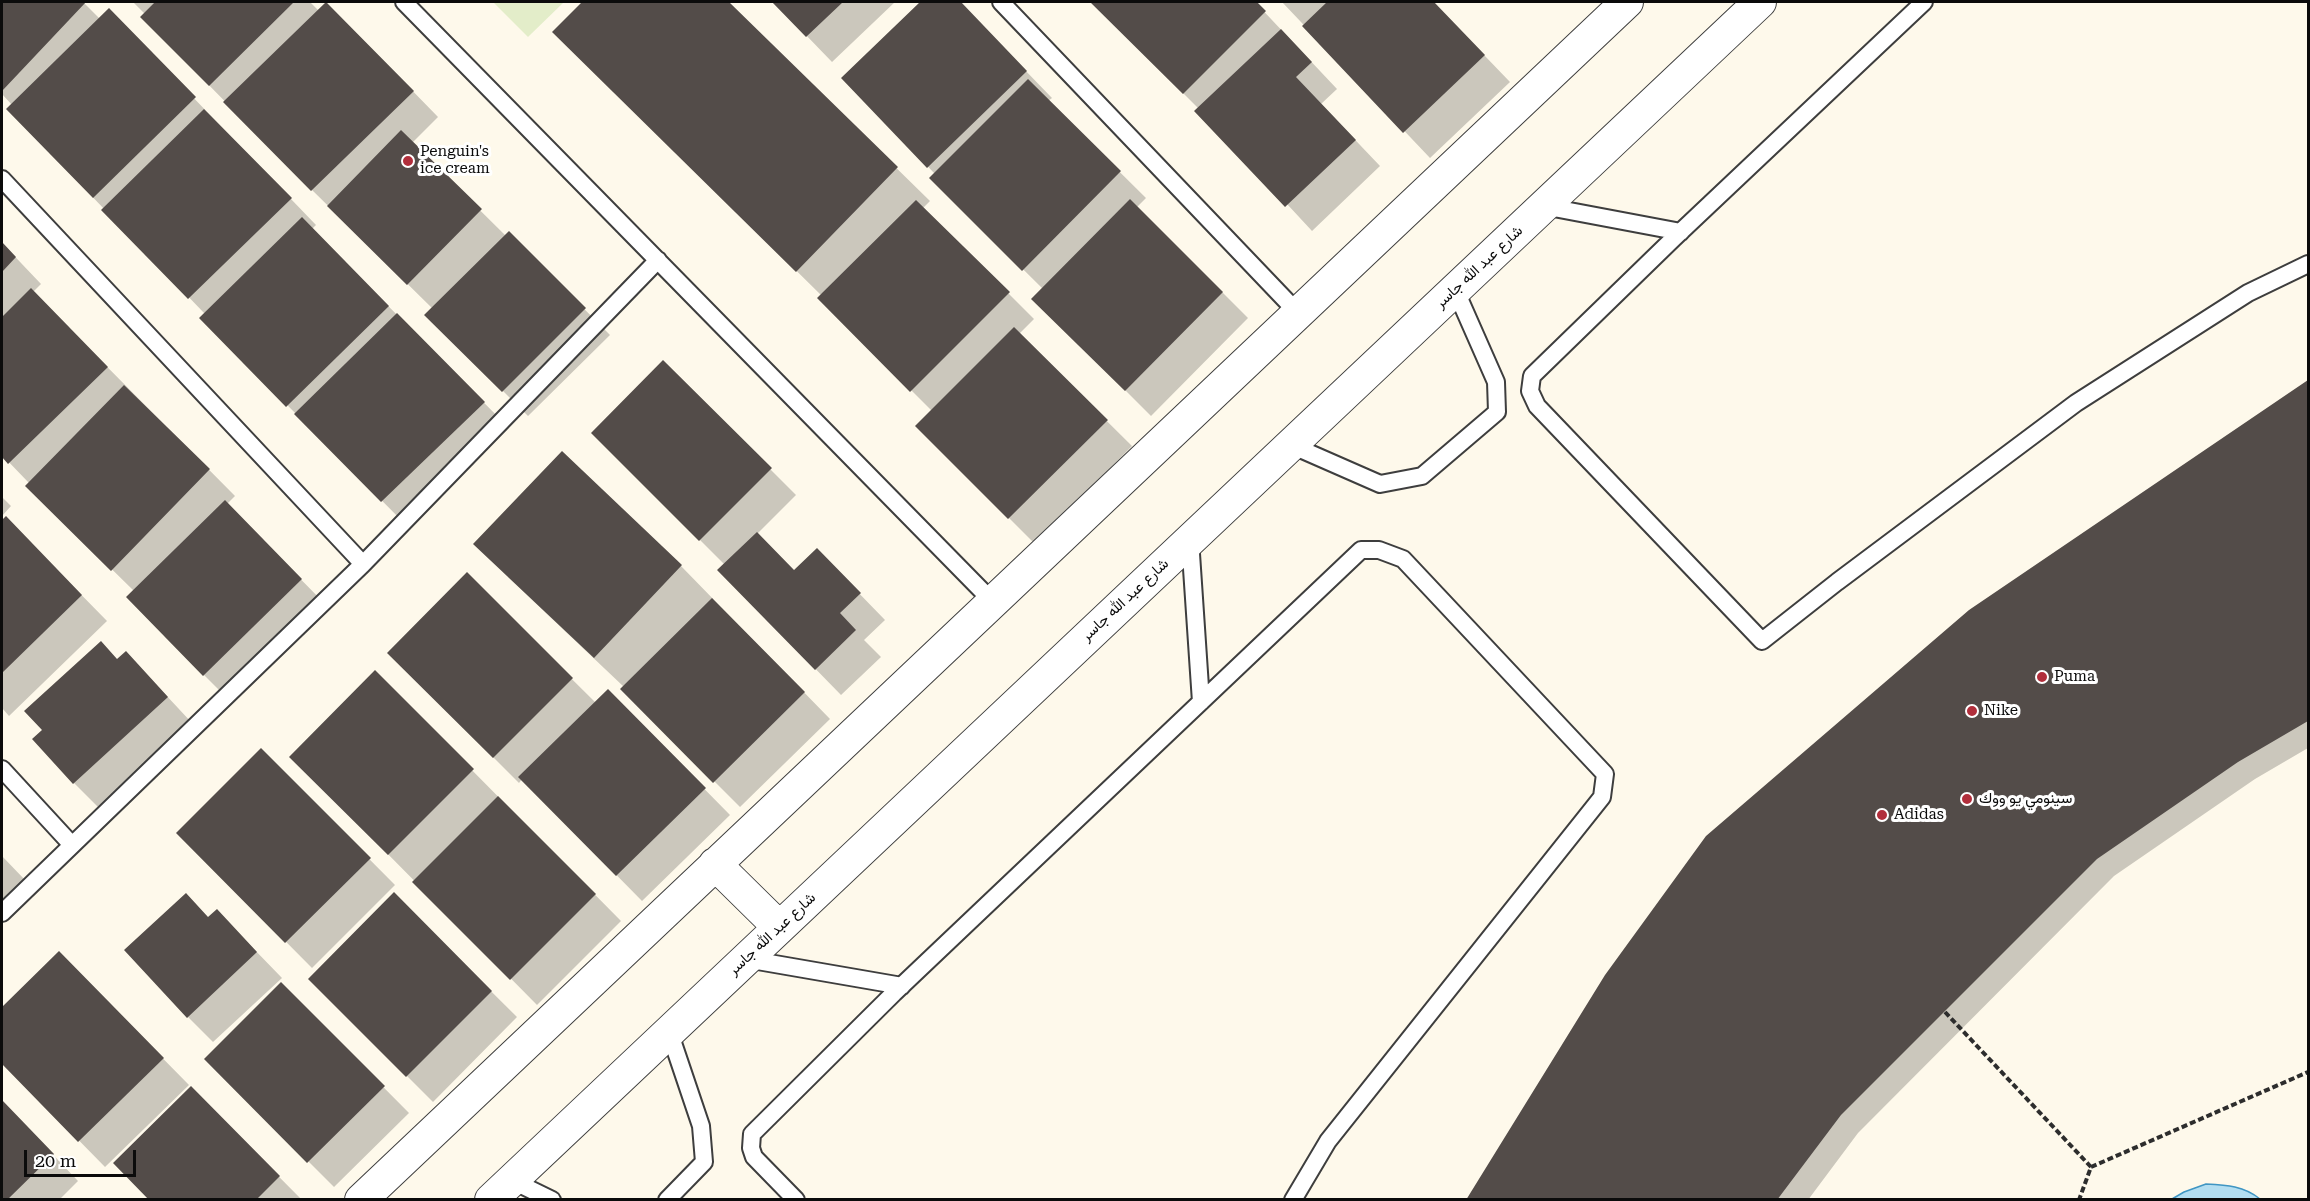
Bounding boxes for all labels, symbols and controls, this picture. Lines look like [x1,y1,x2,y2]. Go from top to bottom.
place label: Penguin's ice cream [420,143,490,178]
marker: Penguin's ice cream [401,154,415,168]
street label: شارع عبد الله جاسر [1432,222,1526,312]
street label: شارع عبد الله جاسر [1078,555,1172,645]
place label: Puma [2054,668,2095,686]
marker: Puma [2035,670,2049,684]
place label: Nike [1984,702,2018,720]
marker: Nike [1965,704,1979,718]
place label: سينومي يو ووك [1979,790,2072,808]
marker: سينومي يو ووك [1960,792,1974,806]
place label: Adidas [1894,806,1944,824]
marker: Adidas [1875,808,1889,822]
street label: شارع عبد الله جاسر [725,889,819,979]
scale bar [27,1138,140,1176]
text: 20 m [35,1150,76,1171]

